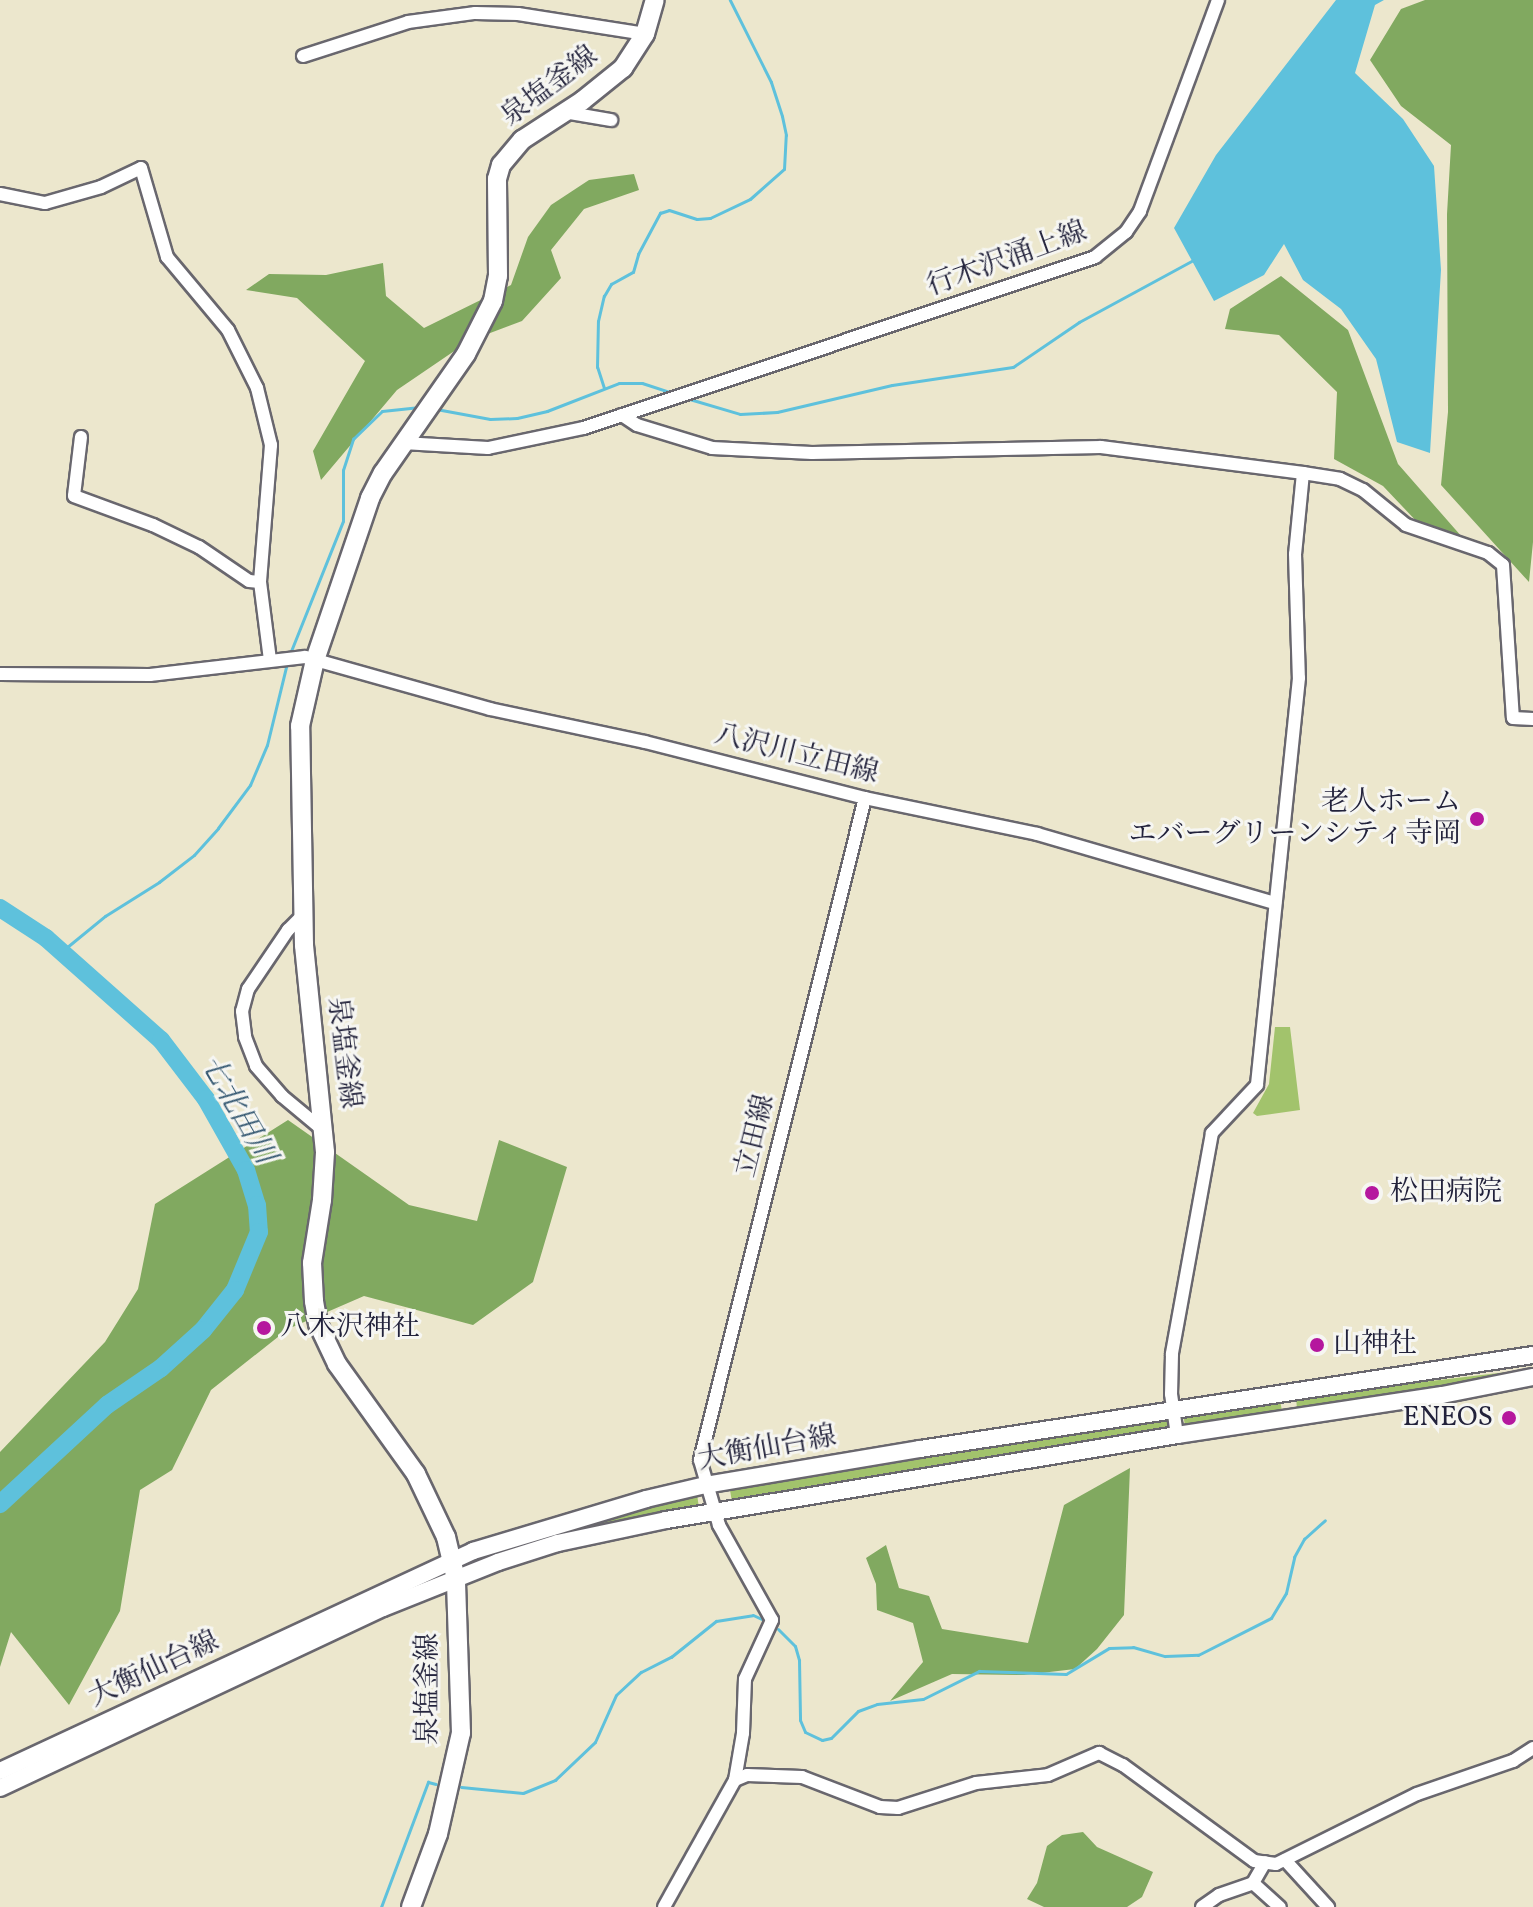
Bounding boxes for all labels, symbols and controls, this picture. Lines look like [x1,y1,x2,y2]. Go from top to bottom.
street label: 泉塩釜線 [495,40,605,134]
street label: 行木沢涌上線 [922,215,1092,305]
street label: 八沢川立田線 [710,718,882,792]
place label: 老人ホーム エバーグリーンシティ寺岡 [1125,786,1461,852]
marker: 老人ホーム エバーグリーンシティ寺岡 [1468,810,1486,828]
street label: 泉塩釜線 [320,995,366,1111]
water label: 七北田川 [191,1049,283,1171]
street label: 立田線 [730,1091,782,1181]
place label: 松田病院 [1390,1176,1502,1210]
marker: 松田病院 [1361,1182,1383,1204]
place label: 八木沢神社 [280,1311,420,1345]
marker: 八木沢神社 [255,1319,273,1337]
place label: 山神社 [1333,1328,1417,1362]
marker: 山神社 [1308,1336,1326,1354]
place label: ENEOS [1403,1401,1493,1435]
marker: ENEOS [1500,1409,1518,1427]
street label: 大衡仙台線 [695,1420,839,1478]
street label: 大衡仙台線 [83,1625,225,1715]
street label: 泉塩釜線 [412,1633,446,1745]

